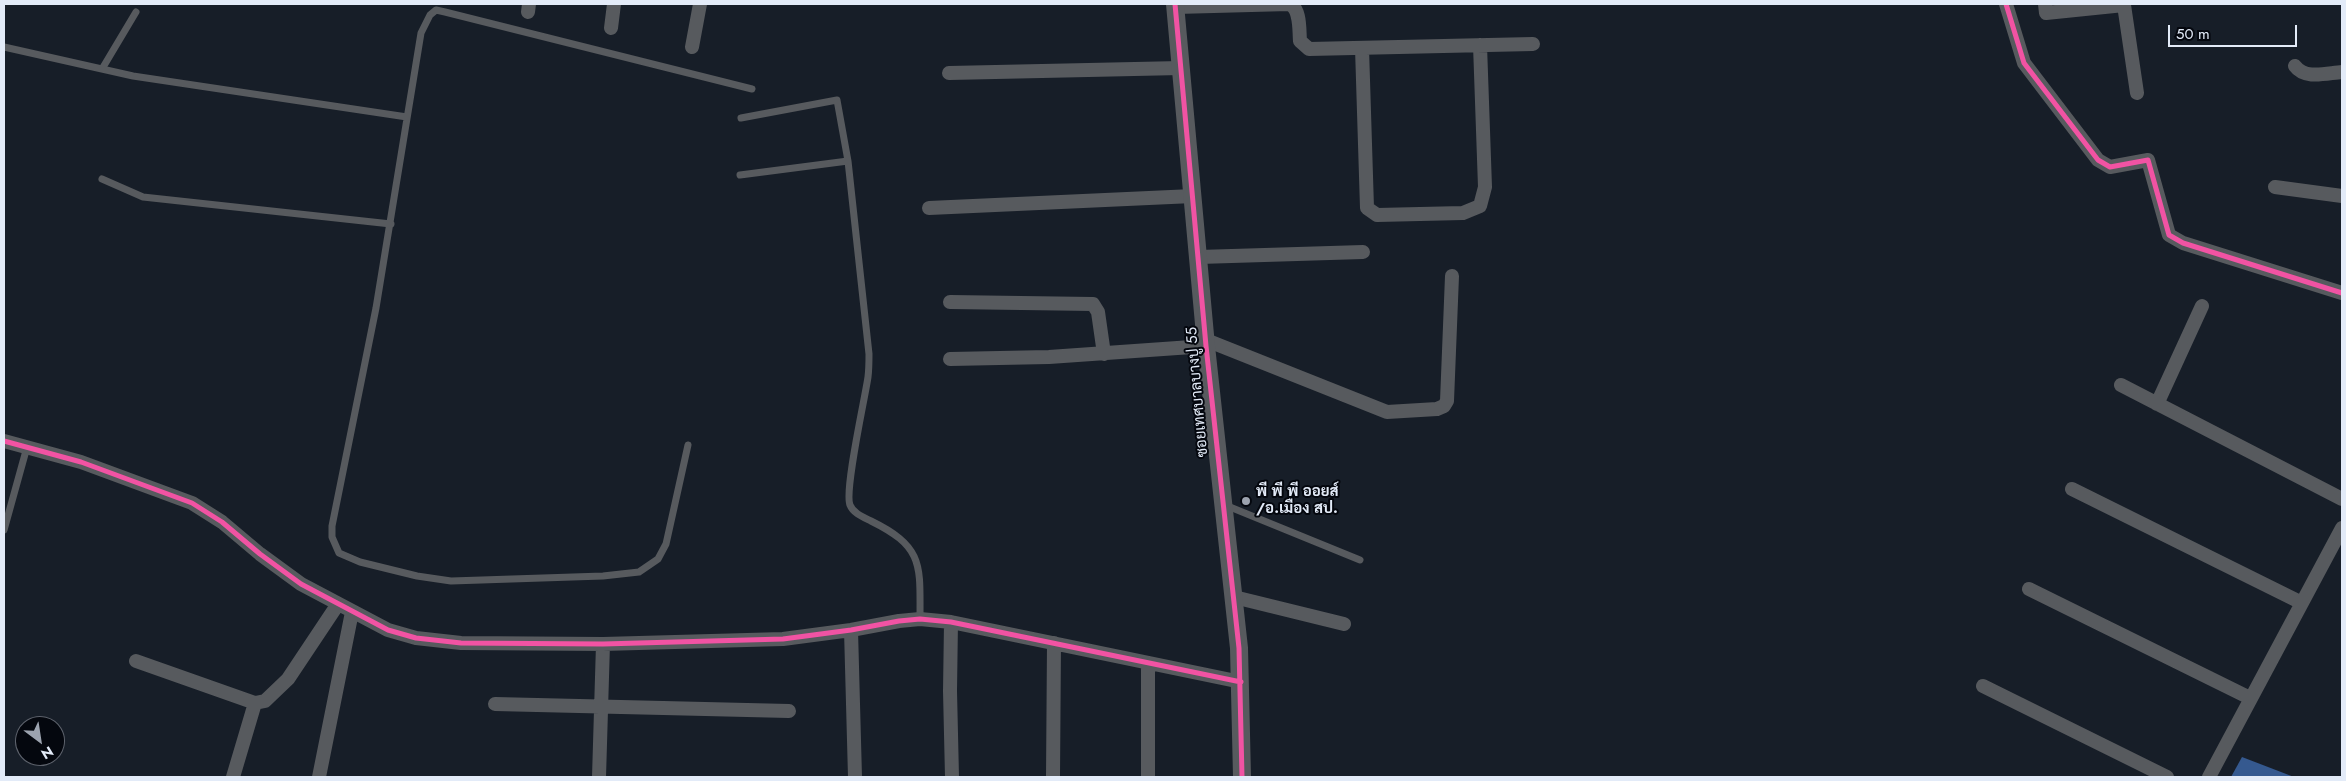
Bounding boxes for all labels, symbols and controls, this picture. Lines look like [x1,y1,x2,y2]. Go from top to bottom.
scale bar [2171,15,2300,47]
text: 50 m [2176,23,2210,45]
street label: ซอยเทศบาลบางปู 55 [1183,326,1213,458]
place label: พี พี พี ออยส์ /อ.เมือง สป. [1256,483,1339,518]
marker: พี พี พี ออยส์ /อ.เมือง สป. [1240,495,1252,507]
north arrow [15,716,65,766]
text: N [37,742,57,764]

